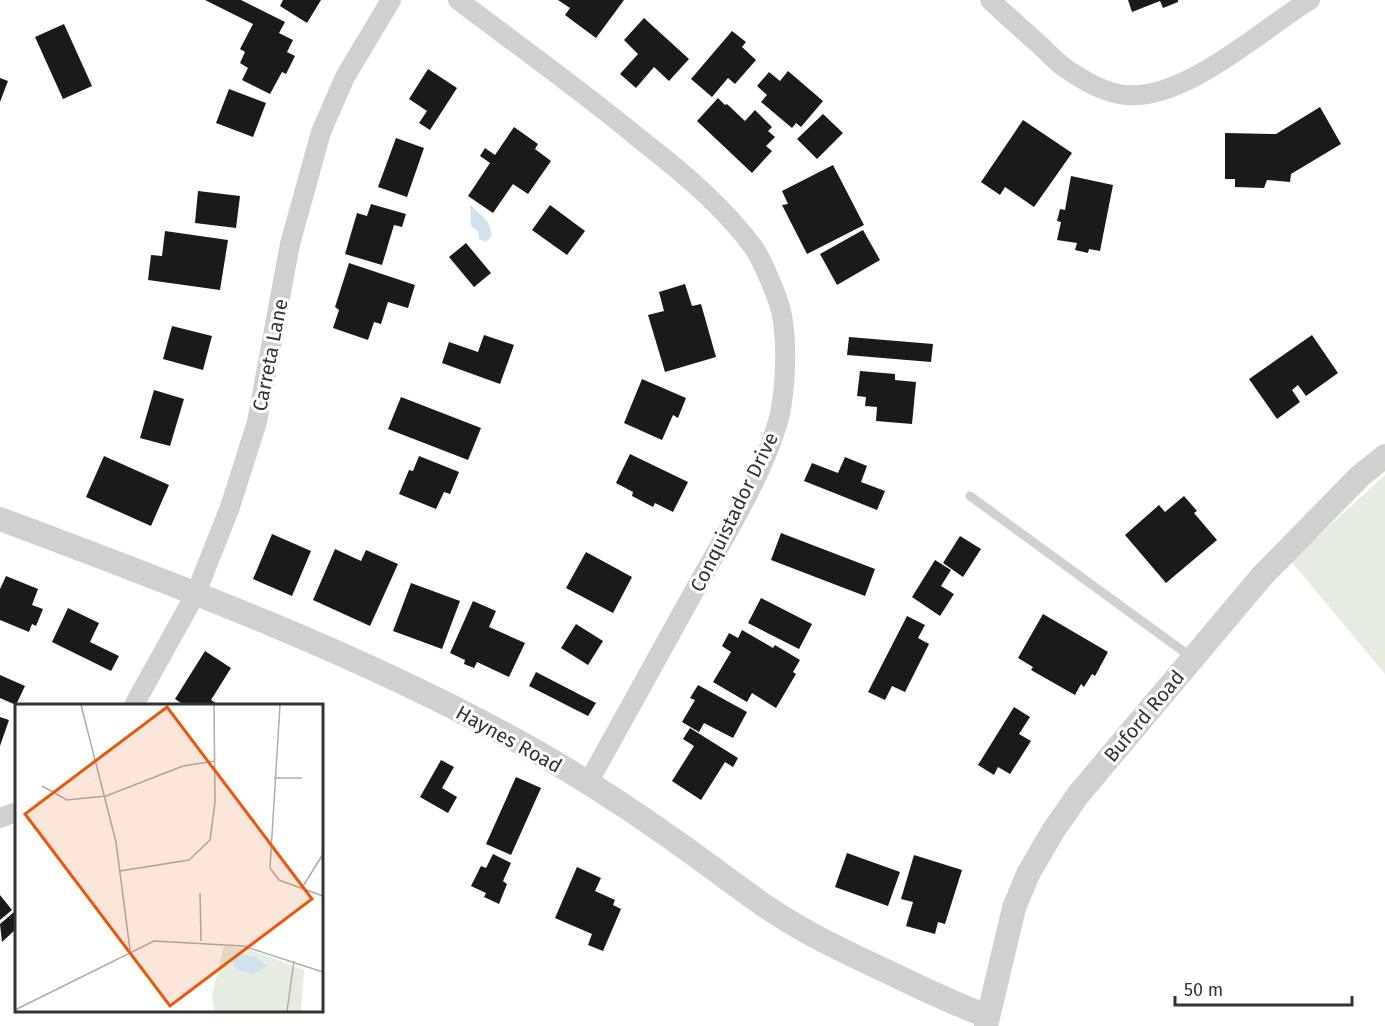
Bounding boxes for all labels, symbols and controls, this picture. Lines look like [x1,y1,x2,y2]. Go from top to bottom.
street label: Carreta Lane [247,297,293,413]
street label: Conquistador Drive [685,428,783,596]
street label: Buford Road [1099,665,1189,767]
street label: Haynes Road [452,700,566,778]
inset map [15,704,322,1011]
scale bar [1175,969,1352,1007]
text: 50 m [1184,979,1223,1001]

